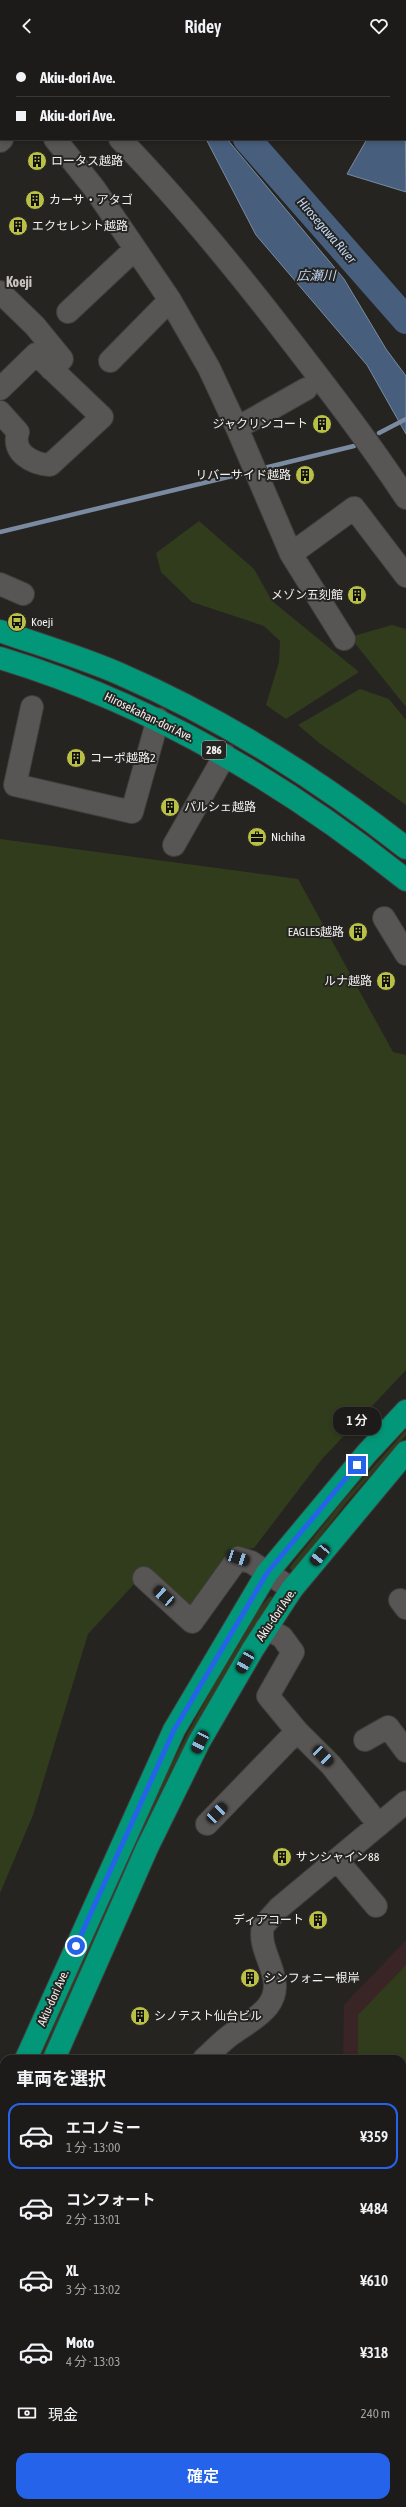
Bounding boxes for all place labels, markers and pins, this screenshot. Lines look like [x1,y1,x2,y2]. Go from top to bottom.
building icon: ロータス越路 [26,150,48,172]
place label: ロータス越路 [51,154,123,168]
building icon: カーサ・アタゴ [24,189,46,211]
place label: カーサ・アタゴ [49,193,133,207]
building icon: エクセレント越路 [7,215,29,237]
place label: エクセレント越路 [32,219,128,233]
building icon: ジャクリンコート [311,413,333,435]
place label: ジャクリンコート [213,417,308,431]
building icon: リバーサイド越路 [294,464,316,486]
place label: リバーサイド越路 [195,468,291,482]
building icon: メゾン五刻館 [346,584,368,606]
place label: メゾン五刻館 [271,588,343,602]
bus stop icon: Koeji [6,611,28,633]
place label: Koeji [31,615,53,629]
building icon: コーポ越路2 [65,747,87,769]
place label: コーポ越路2 [90,751,156,765]
building icon: パルシェ越路 [159,796,181,818]
place label: パルシェ越路 [184,800,256,814]
office icon: Nichiha [246,826,268,848]
place label: Nichiha [271,830,305,844]
building icon: EAGLES越路 [347,921,369,943]
place label: EAGLES越路 [288,925,344,939]
building icon: ルナ越路 [375,970,397,992]
place label: ルナ越路 [324,974,372,988]
building icon: サンシャイン88 [271,1846,293,1868]
place label: サンシャイン88 [296,1850,380,1864]
building icon: ディアコート [307,1909,329,1931]
place label: ディアコート [233,1913,304,1927]
building icon: シンフォニー根岸 [239,1967,261,1989]
place label: シンフォニー根岸 [264,1971,360,1985]
building icon: シノテスト仙台ビル [129,2005,151,2027]
place label: シノテスト仙台ビル [154,2009,262,2023]

